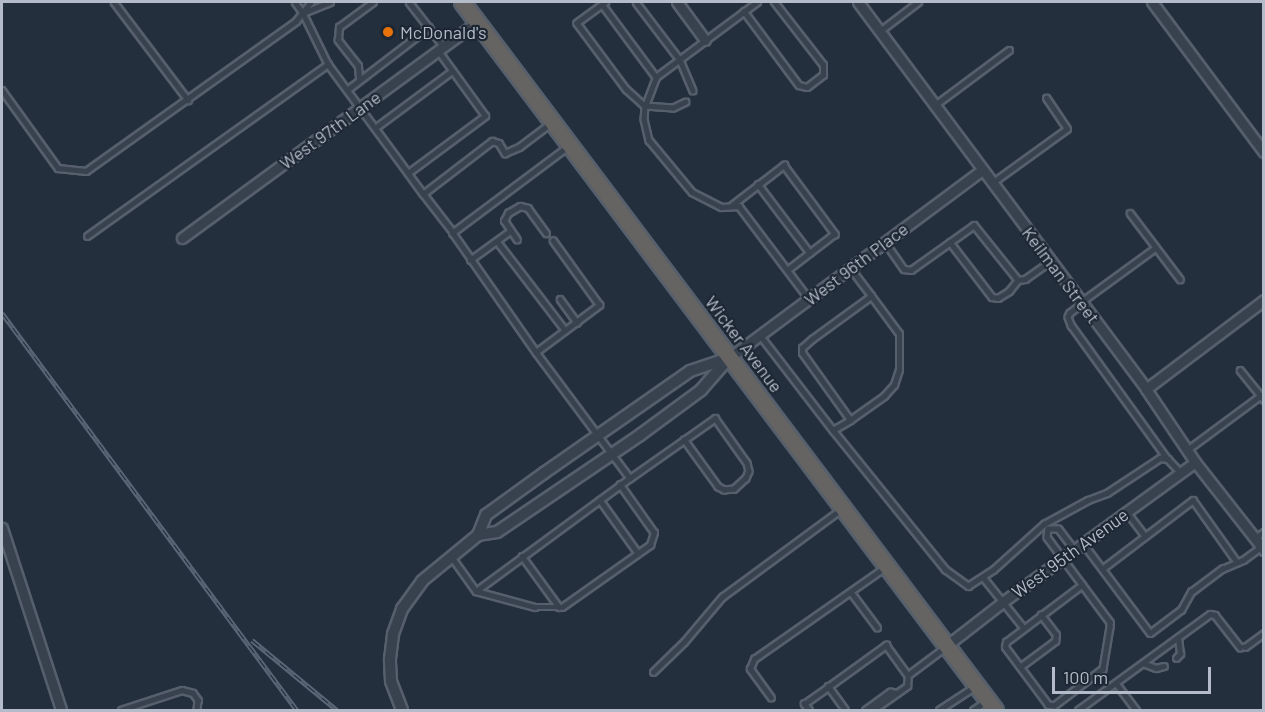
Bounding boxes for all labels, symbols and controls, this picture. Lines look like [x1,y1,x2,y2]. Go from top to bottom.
place label: McDonald's [400,21,487,43]
marker: McDonald's [381,25,395,39]
street label: West 97th Lane [275,86,385,174]
street label: West 96th Place [800,218,912,310]
street label: Keilman Street [1018,222,1104,328]
street label: Wicker Avenue [701,291,787,397]
street label: West 95th Avenue [1007,503,1133,603]
scale bar [1055,655,1214,693]
text: 100 m [1063,666,1108,688]

